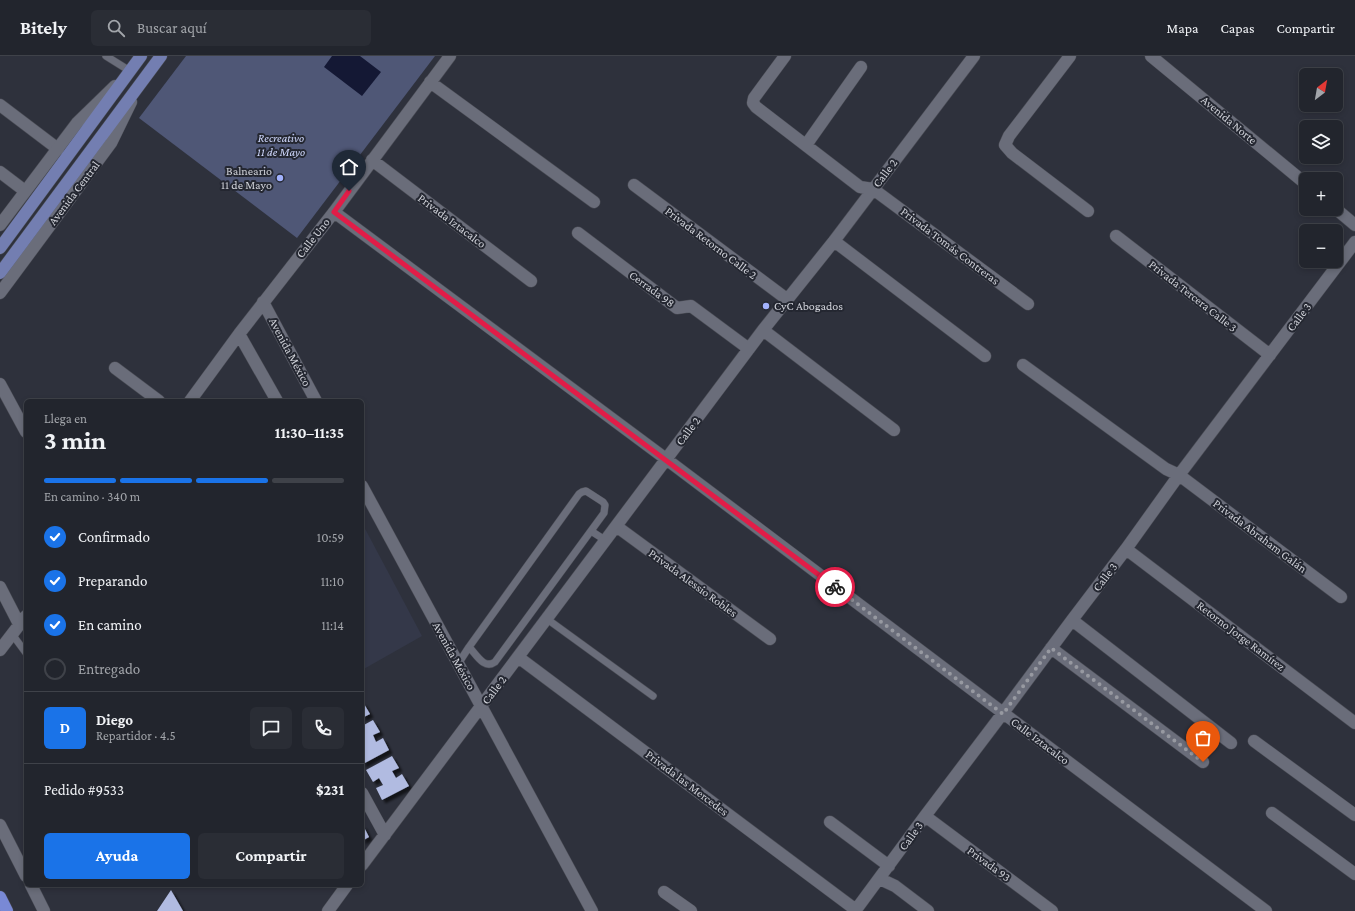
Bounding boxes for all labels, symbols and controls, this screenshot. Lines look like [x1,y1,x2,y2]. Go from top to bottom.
search box [91,10,371,46]
text: Bitely [20,17,67,38]
icon: search [105,17,127,39]
text: Buscar aquí [137,20,207,36]
text: Mapa [1167,20,1199,36]
text: Capas [1221,20,1255,36]
text: Compartir [1277,20,1335,36]
north arrow [1299,68,1343,112]
map controls [1299,68,1343,268]
street label: Avenida Norte [1198,93,1260,147]
button: layers [1299,120,1343,164]
park label: Recreativo 11 de Mayo [257,131,305,159]
pin [332,150,366,191]
icon: home [338,156,360,178]
street label: Calle 2 [870,156,900,190]
street label: Avenida Central [45,158,103,228]
place label: Balneario 11 de Mayo [221,164,272,192]
button: + [1299,172,1343,216]
marker: Balneario 11 de Mayo [275,173,285,183]
street label: Privada Iztacalco [415,191,489,251]
street label: Privada Retorno Calle 2 [662,204,760,282]
street label: Privada Tomás Contreras [898,204,1002,288]
street label: Calle Uno [293,215,333,261]
button: − [1299,224,1343,268]
street label: Privada Tercera Calle 3 [1146,257,1240,335]
street label: Cerrada 98 [627,268,677,310]
place label: CyC Abogados [774,299,843,313]
street label: Calle 3 [1284,300,1314,334]
marker: CyC Abogados [761,301,771,311]
street label: Avenida México [266,315,314,389]
text: Llega en [44,411,87,426]
street label: Calle 2 [673,414,703,448]
text: 11:30–11:35 [275,425,344,441]
text: 3 min [44,426,106,455]
text: En camino · 340 m [44,489,140,504]
street label: Privada Abraham Galán [1211,496,1310,576]
icon: check [44,526,66,548]
text: Confirmado [78,529,150,545]
text: 10:59 [317,530,344,545]
street label: Privada Alessio Robles [646,546,740,620]
street label: Calle 3 [1090,560,1120,594]
courier [815,567,855,607]
icon: check [44,570,66,592]
text: Preparando [78,573,147,589]
text: 11:10 [321,574,344,589]
icon: bike [824,576,846,598]
street label: Retorno Jorge Ramírez [1194,598,1288,674]
icon: check [44,614,66,636]
text: En camino [78,617,142,633]
text: 11:14 [321,618,344,633]
street label: Avenida México [430,619,478,693]
text: Entregado [78,661,140,677]
street label: Calle 2 [479,673,509,707]
button: chat [250,707,292,749]
button: phone [302,707,344,749]
text: Diego [96,712,133,728]
street label: Calle Iztacalco [1008,715,1072,767]
text: D [60,720,70,736]
pin [1186,721,1220,762]
icon: bag [1192,727,1214,749]
text: Repartidor · 4.5 [96,728,176,743]
street label: Privada las Mercedes [643,747,731,819]
text: Pedido #9533 [44,782,124,798]
text: $231 [316,782,344,798]
street label: Calle 3 [896,819,926,853]
button: Ayuda [44,833,190,879]
button: Compartir [198,833,344,879]
street label: Privada 93 [965,844,1014,885]

